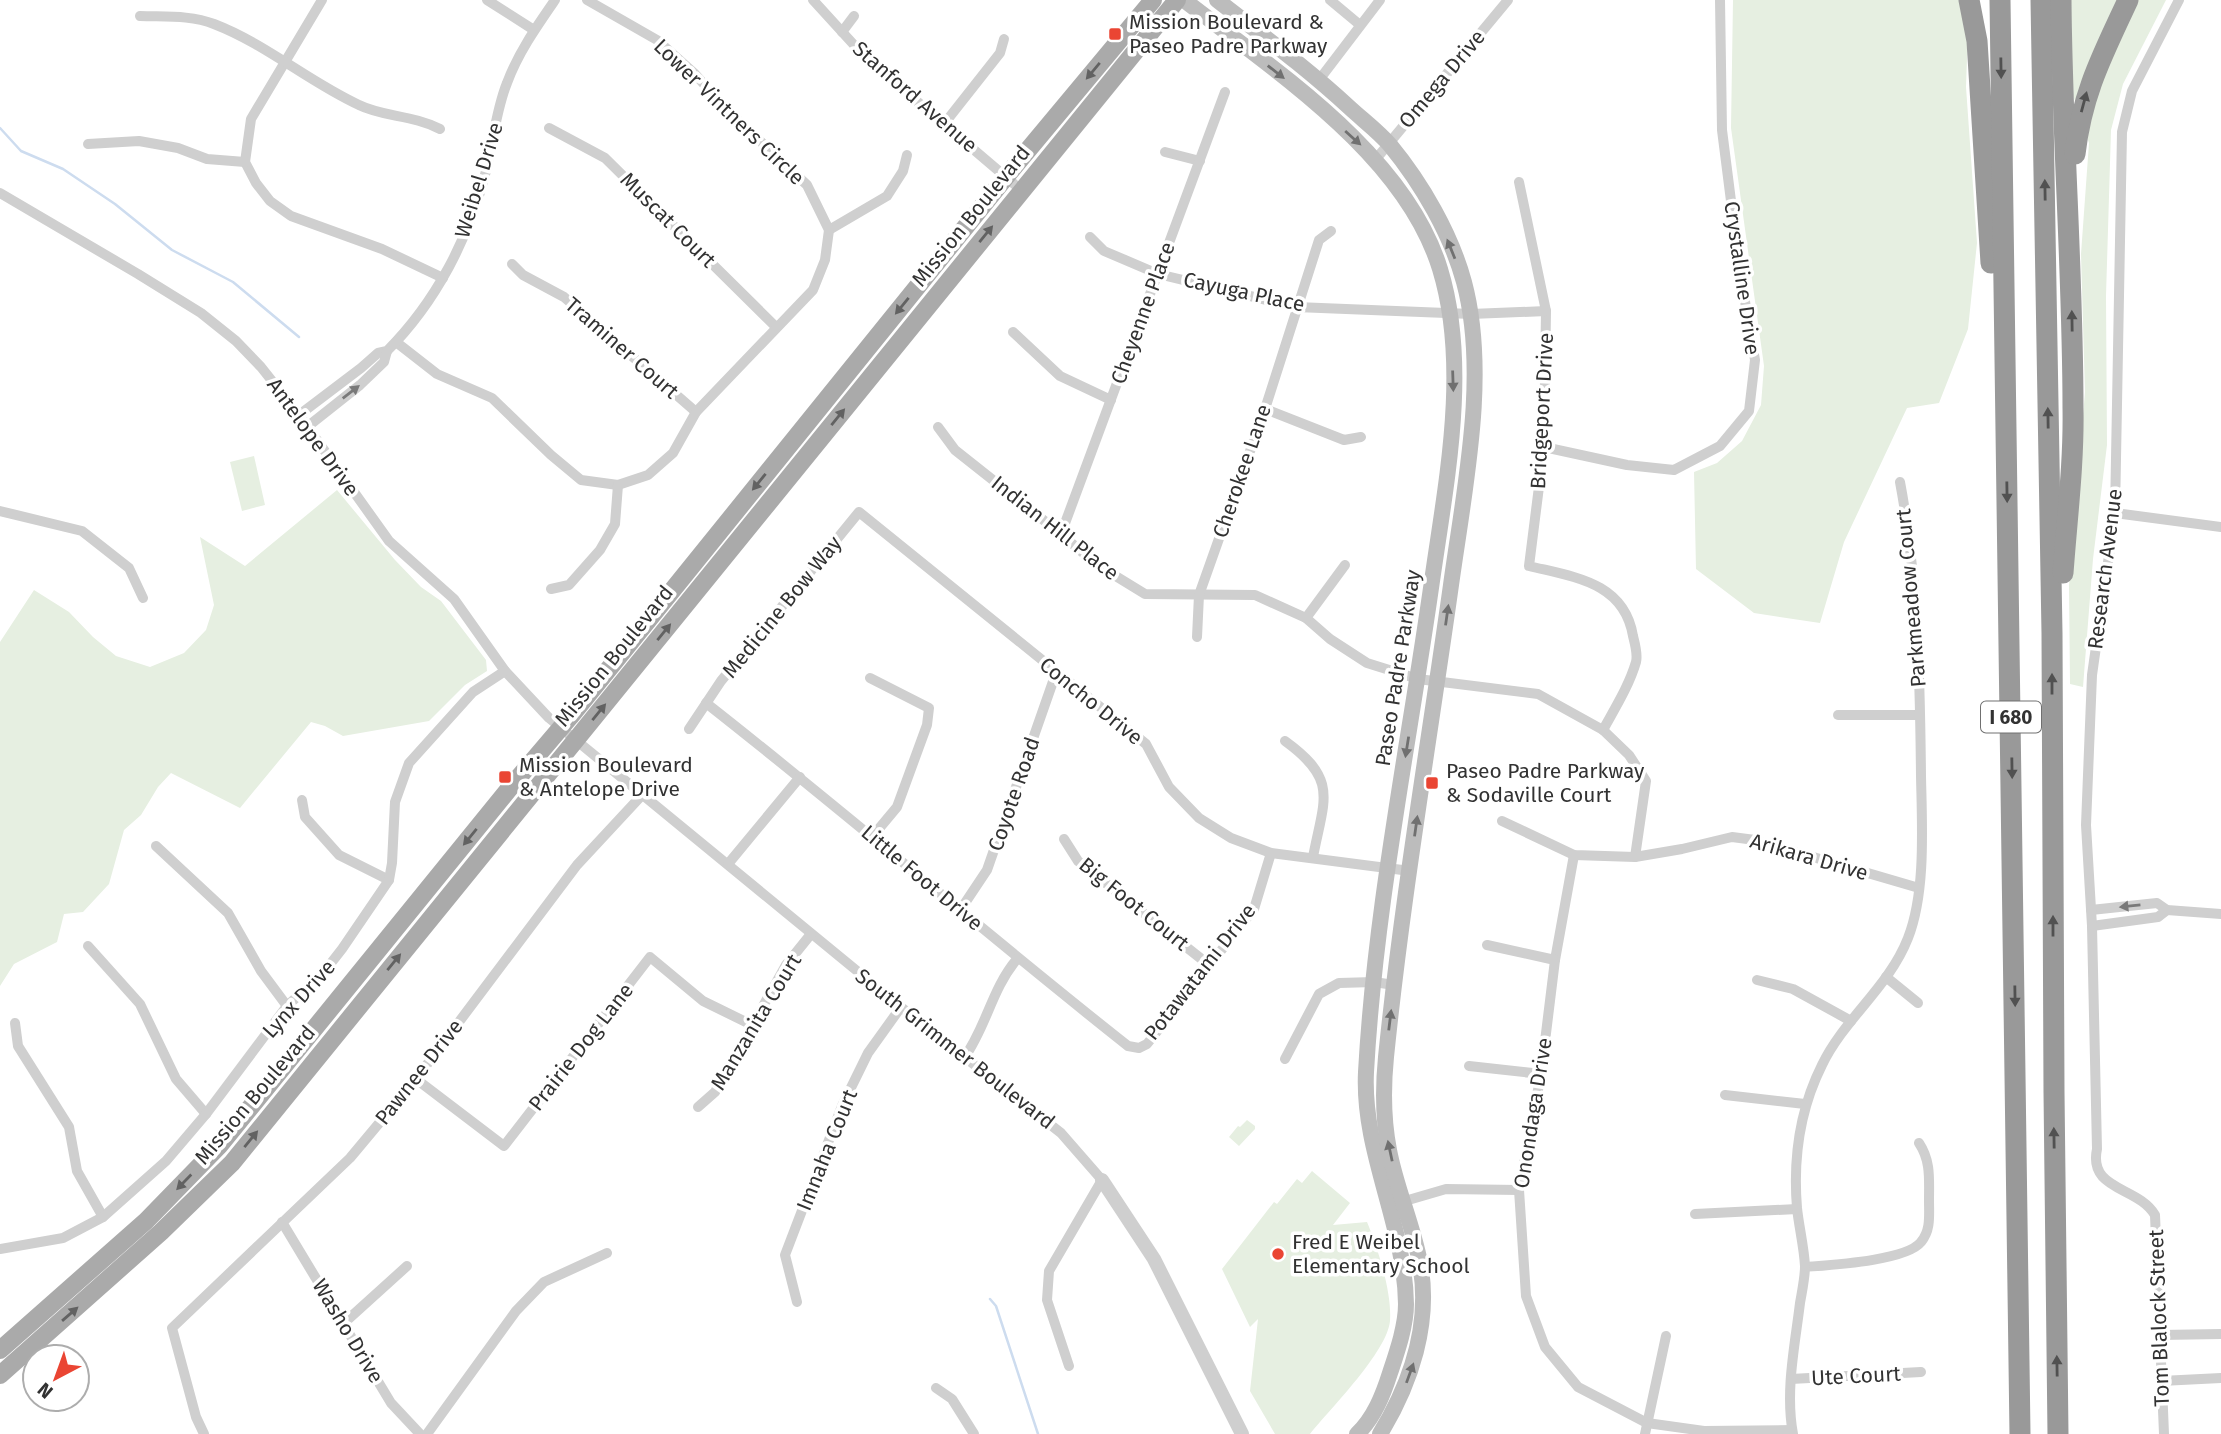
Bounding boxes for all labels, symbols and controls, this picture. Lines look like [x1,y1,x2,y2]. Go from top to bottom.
place label: Mission Boulevard & Paseo Padre Parkway [1129,9,1328,59]
street label: Omega Drive [1393,24,1491,134]
marker: Mission Boulevard & Paseo Padre Parkway [1107,26,1123,42]
street label: Lower Vintners Circle [648,33,810,191]
street label: Stanford Avenue [847,36,983,158]
one-way arrow [1995,57,2007,79]
one-way arrow [1086,62,1101,80]
one-way arrow [1267,65,1285,80]
one-way arrow [2079,91,2090,113]
street label: Weibel Drive [449,119,509,241]
one-way arrow [1344,129,1361,145]
street label: Mission Boulevard [906,140,1036,292]
street label: Muscat Court [615,167,721,273]
one-way arrow [2039,179,2050,201]
street label: Crystalline Drive [1718,199,1766,357]
one-way arrow [978,225,993,242]
one-way arrow [1446,238,1457,259]
street label: Cheyenne Place [1105,239,1181,387]
street label: Cayuga Place [1181,266,1307,318]
street label: Traminer Court [560,292,684,405]
one-way arrow [894,296,909,314]
one-way arrow [2066,310,2078,332]
street label: Bridgeport Drive [1525,332,1559,490]
one-way arrow [1448,371,1459,393]
street label: Antelope Drive [261,373,365,501]
one-way arrow [342,385,360,399]
street label: Cherokee Lane [1207,401,1277,541]
one-way arrow [2043,406,2054,428]
one-way arrow [830,408,845,425]
street label: Indian Hill Place [986,470,1124,586]
one-way arrow [751,473,766,491]
one-way arrow [2001,481,2013,503]
street label: Research Avenue [2082,487,2128,651]
street label: Parkmeadow Court [1890,507,1932,688]
street label: Medicine Bow Way [717,530,848,683]
street label: Paseo Padre Parkway [1370,567,1426,768]
street label: Mission Boulevard [549,580,679,732]
one-way arrow [1441,604,1452,626]
one-way arrow [656,623,671,640]
street label: Concho Drive [1034,651,1148,751]
one-way arrow [2046,673,2058,695]
road number: I 680 [1981,702,2041,732]
one-way arrow [591,703,606,721]
street label: Coyote Road [982,734,1046,854]
one-way arrow [1401,736,1412,758]
place label: Mission Boulevard & Antelope Drive [519,752,693,802]
one-way arrow [2006,757,2018,779]
place label: Paseo Padre Parkway & Sodaville Court [1446,758,1645,808]
marker: Mission Boulevard & Antelope Drive [497,769,513,785]
marker: Paseo Padre Parkway & Sodaville Court [1424,775,1440,791]
one-way arrow [1411,815,1422,837]
street label: Little Foot Drive [856,820,988,936]
one-way arrow [463,828,478,845]
street label: Arikara Drive [1747,828,1871,886]
street label: Big Foot Court [1074,852,1195,957]
street label: Potawatami Drive [1139,898,1261,1046]
one-way arrow [2119,900,2141,911]
one-way arrow [2047,915,2059,937]
street label: Manzanita Court [705,949,807,1095]
street label: Lynx Drive [257,954,341,1044]
one-way arrow [387,954,402,972]
street label: South Grimmer Boulevard [850,963,1060,1135]
street label: Prairie Dog Lane [523,978,639,1116]
one-way arrow [2009,985,2021,1007]
one-way arrow [1385,1009,1396,1031]
street label: Pawnee Drive [370,1014,468,1130]
street label: Mission Boulevard [189,1020,321,1170]
street label: Onondaga Drive [1508,1036,1558,1190]
street label: Imnaha Court [791,1085,863,1215]
one-way arrow [2048,1127,2060,1149]
one-way arrow [243,1130,258,1147]
one-way arrow [1384,1140,1395,1162]
one-way arrow [176,1173,193,1190]
place label: Fred E Weibel Elementary School [1292,1229,1470,1279]
street label: Tom Blalock Street [2143,1229,2175,1407]
marker: Fred E Weibel Elementary School [1270,1246,1286,1262]
street label: Washo Drive [307,1274,389,1388]
one-way arrow [61,1306,79,1322]
north arrow [21,1343,91,1413]
one-way arrow [2052,1355,2063,1377]
street label: Ute Court [1811,1361,1902,1391]
one-way arrow [1405,1362,1416,1383]
text: N [33,1378,57,1403]

